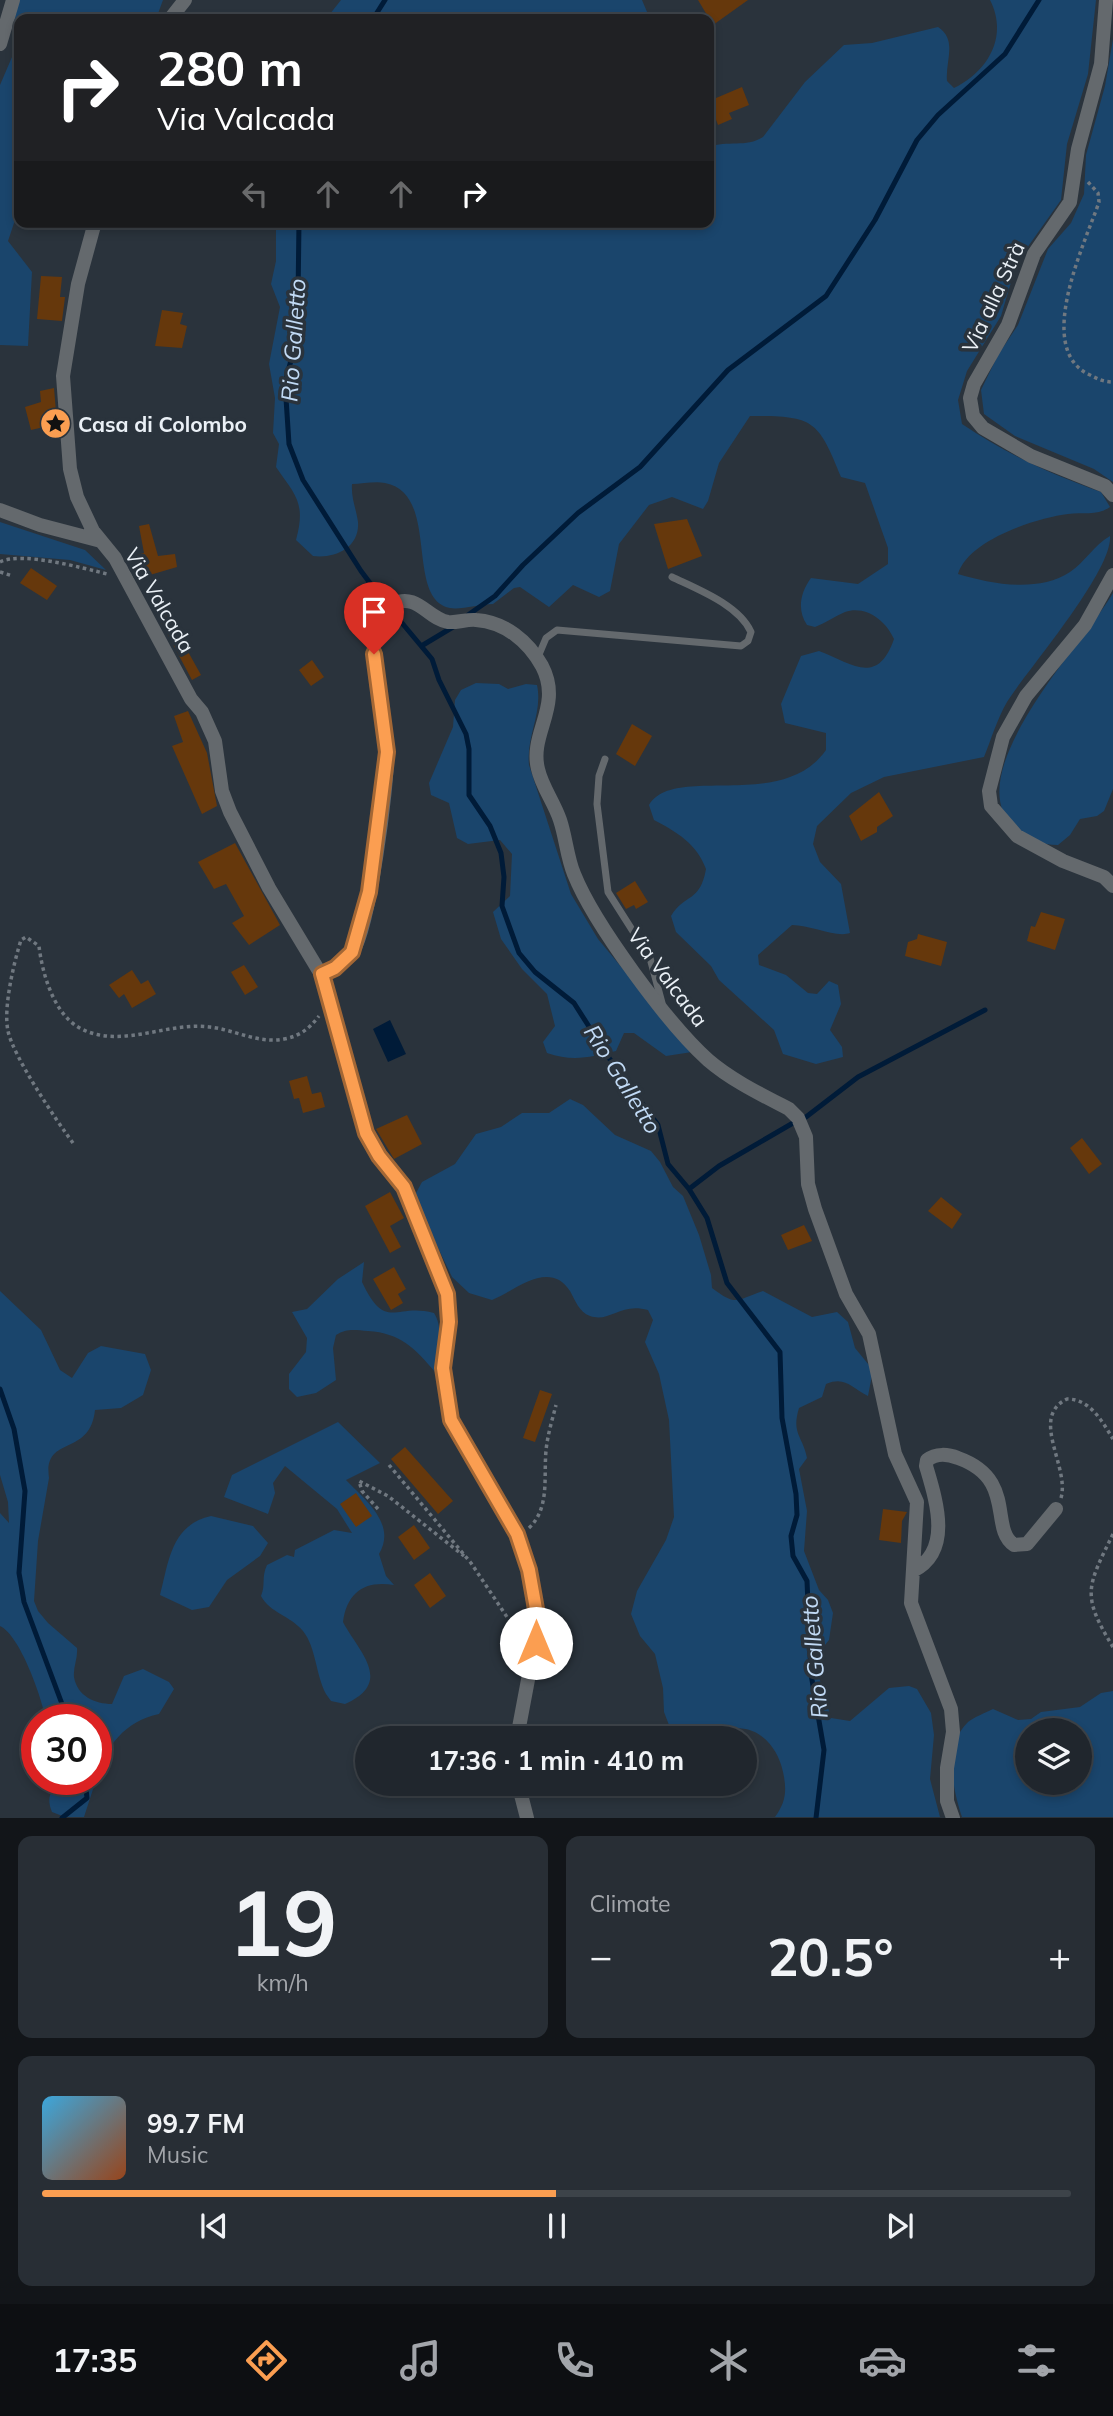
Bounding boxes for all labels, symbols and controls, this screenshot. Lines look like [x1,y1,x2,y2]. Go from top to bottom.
text: 280 m [157,37,303,98]
icon: right [42,42,133,133]
text: Via Valcada [157,98,335,138]
icon: left [236,175,274,213]
icon: ahead [309,175,347,213]
icon: ahead [382,175,420,213]
icon: right [455,175,493,213]
street label: Via alla Strà [956,238,1030,356]
water label: Rio Galletto [274,277,312,403]
place icon: Casa di Colombo [38,407,72,441]
place label: Casa di Colombo [78,411,247,437]
street label: Via Valcada [120,543,200,657]
pin [344,582,404,654]
icon: arrive [355,593,393,631]
street label: Via Valcada [622,922,714,1032]
water label: Rio Galletto [578,1019,668,1139]
water label: Rio Galletto [794,1594,834,1720]
position arrow [499,1606,573,1680]
speed limit sign: 30 [21,1704,112,1795]
map controls [1015,1718,1092,1795]
button: layers [1015,1718,1092,1795]
text: 17:36 · 1 min · 410 m [428,1744,684,1777]
text: 19 [228,1865,337,1979]
text: Climate [590,1889,671,1918]
text: 20.5° [767,1924,893,1989]
text: − [590,1932,612,1980]
text: + [1048,1932,1071,1980]
text: km/h [257,1968,309,1997]
text: 99.7 FM [147,2107,245,2140]
text: Music [147,2140,208,2169]
icon: previous [195,2207,233,2245]
icon: pause [538,2207,576,2245]
icon: next [881,2207,919,2245]
icon: directions [242,2336,291,2385]
icon: music [396,2336,445,2385]
icon: phone [550,2336,599,2385]
icon: climate [704,2336,753,2385]
icon: car [858,2336,907,2385]
icon: filters [1012,2336,1061,2385]
text: 17:35 [52,2340,137,2380]

